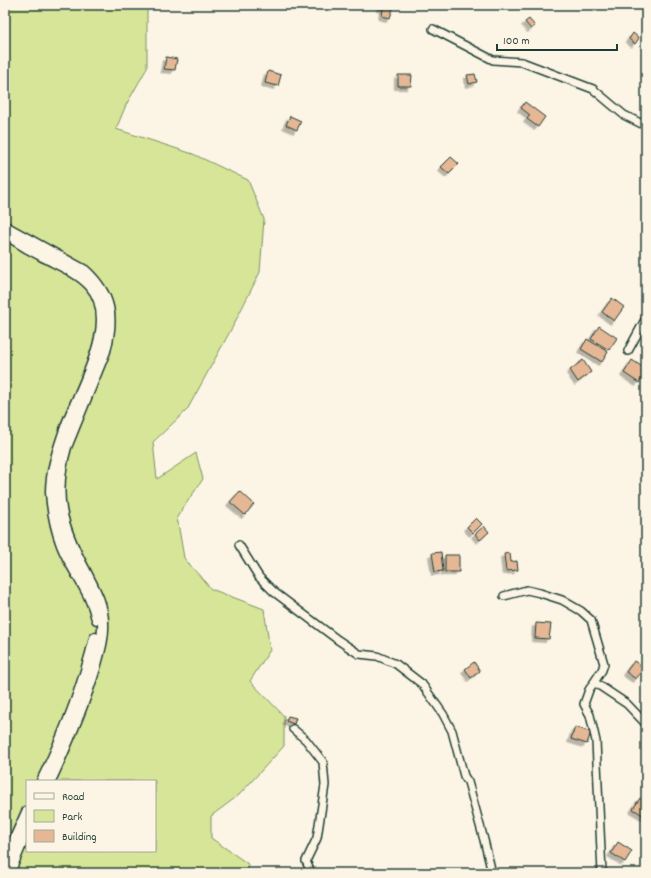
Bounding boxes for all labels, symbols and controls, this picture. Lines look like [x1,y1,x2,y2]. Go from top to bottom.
scale bar [497,26,617,52]
text: 100 m [503,33,530,50]
legend [26,780,156,852]
text: Road [62,789,84,806]
text: Park [62,809,83,826]
text: Building [62,829,97,846]

